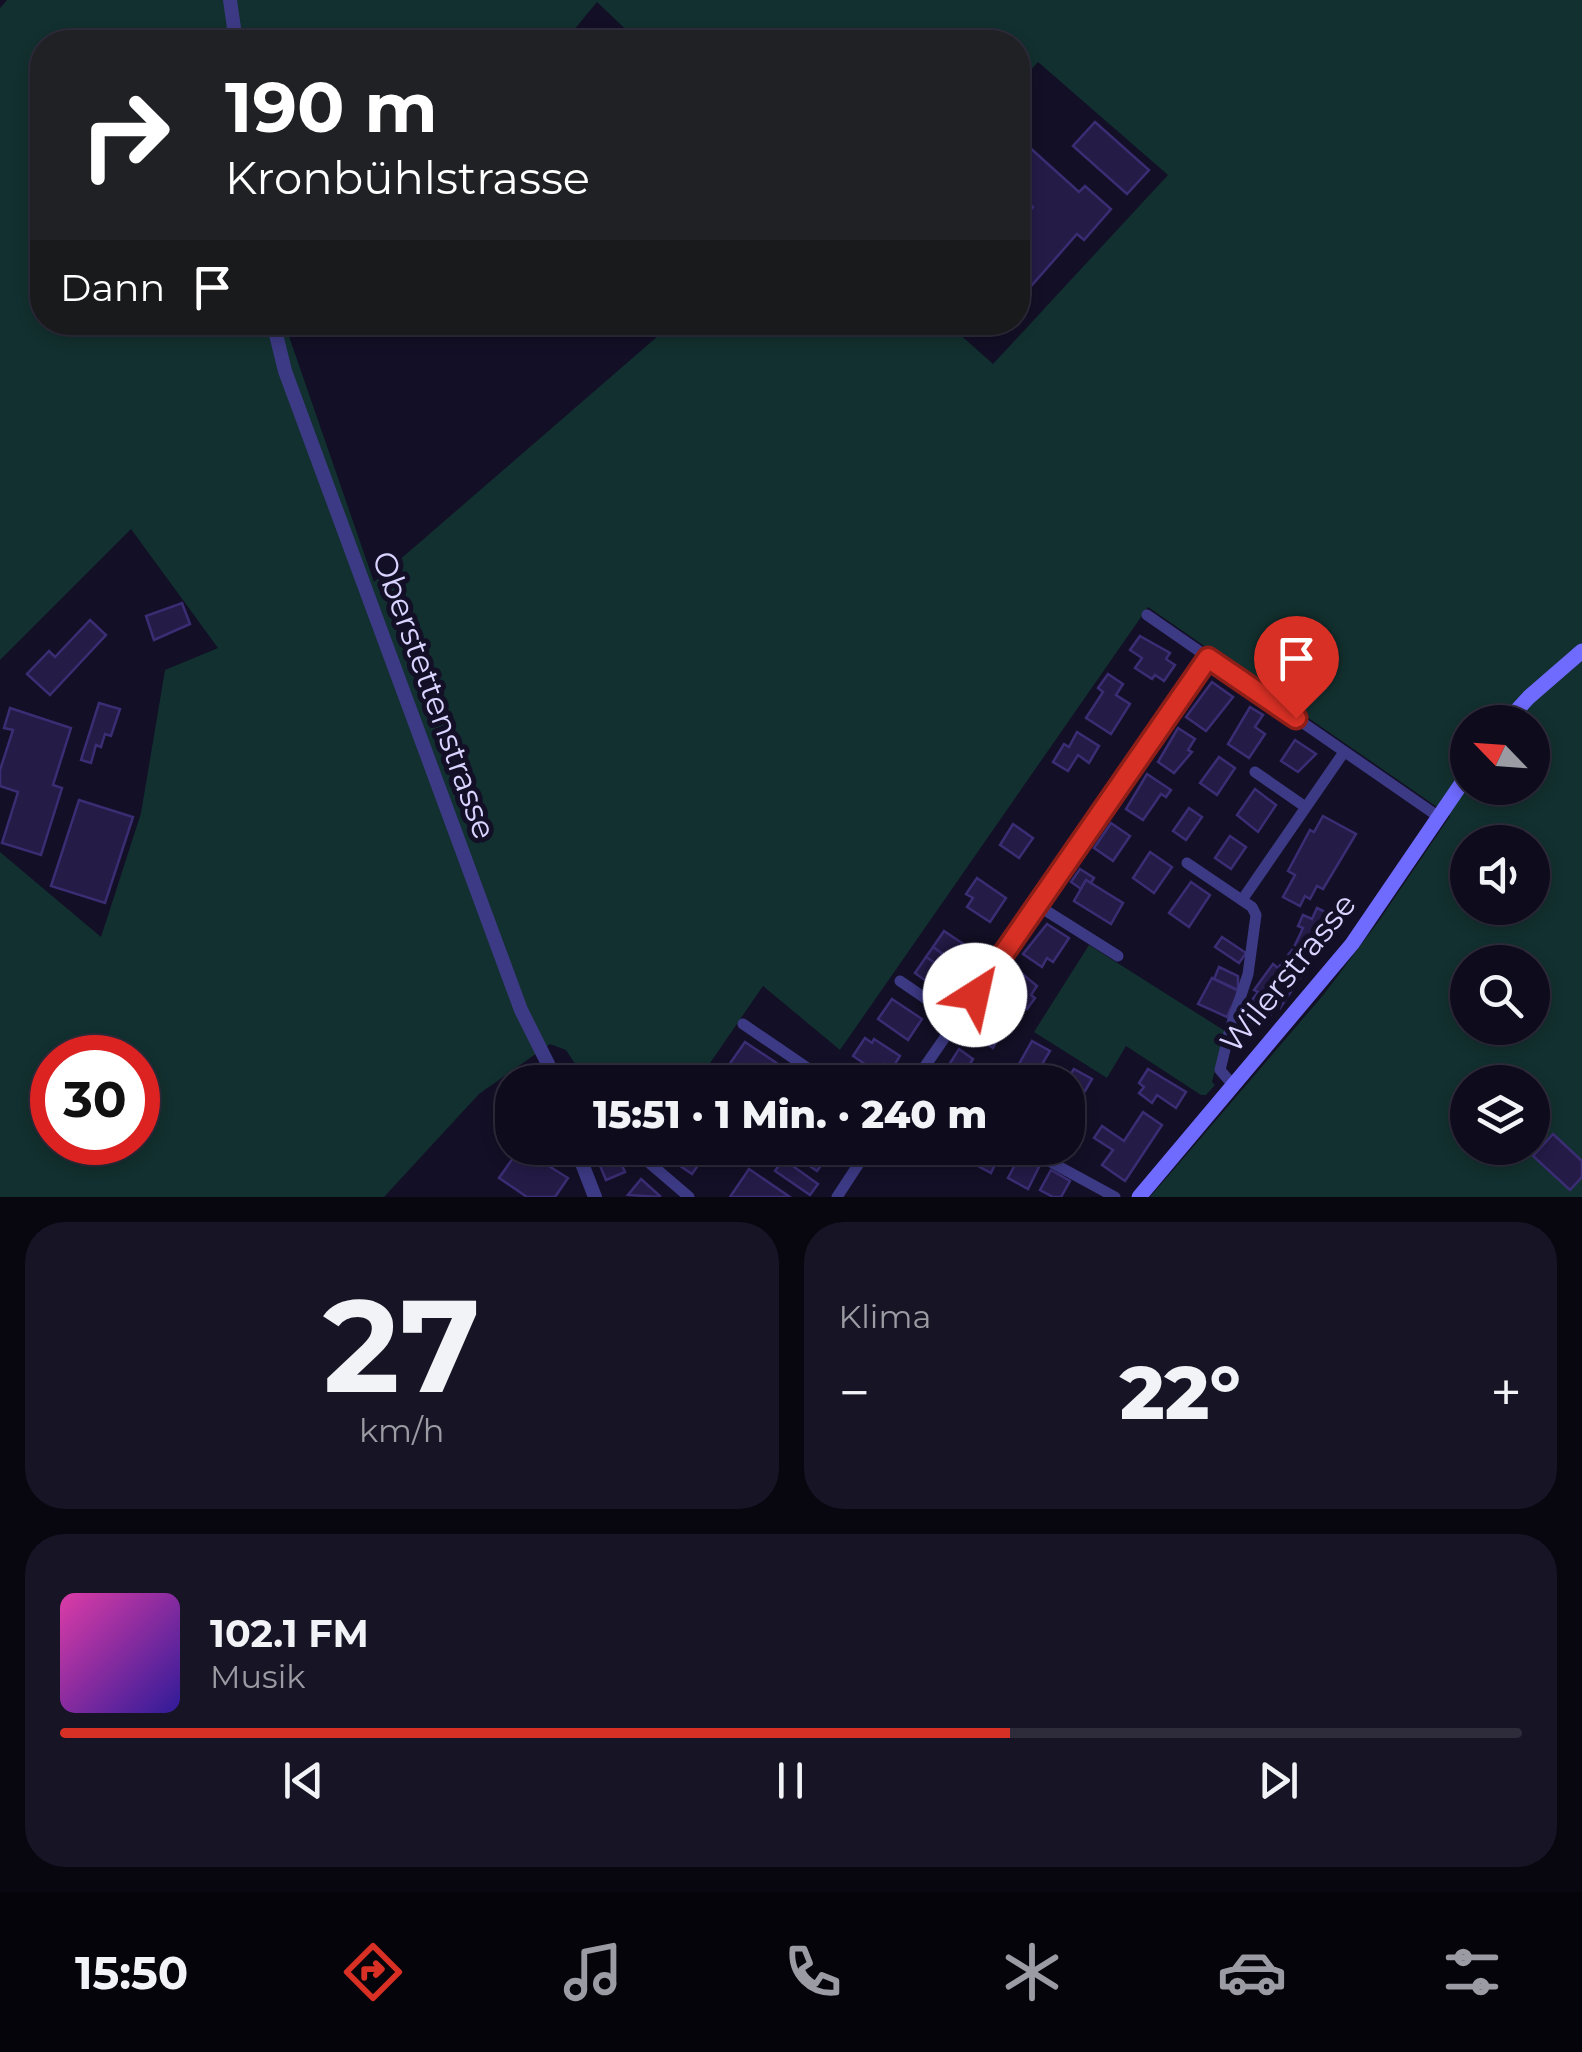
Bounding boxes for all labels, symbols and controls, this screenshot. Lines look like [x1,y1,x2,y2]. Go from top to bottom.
text: 190 m [225,64,438,150]
icon: right [60,70,190,200]
text: Kronbühlstrasse [225,150,590,205]
icon: arrive [185,260,240,315]
text: Dann [60,264,165,311]
street label: Oberstettenstrasse [364,546,505,844]
pin [1254,616,1339,719]
icon: arrive [1269,631,1324,686]
north arrow [1450,705,1550,805]
map controls [1450,705,1550,1165]
button: sound [1450,825,1550,925]
street label: Wilerstrasse [1211,885,1364,1060]
position arrow [923,943,1027,1047]
button: search [1450,945,1550,1045]
speed limit sign: 30 [30,1035,160,1165]
button: layers [1450,1065,1550,1165]
text: 15:51 · 1 Min. · 240 m [593,1091,987,1138]
text: 27 [323,1266,480,1425]
text: Klima [839,1297,931,1336]
text: 22° [1120,1346,1241,1438]
text: − [839,1359,870,1426]
text: + [1490,1359,1522,1426]
text: km/h [359,1411,444,1450]
text: 102.1 FM [210,1610,369,1657]
text: Musik [210,1657,305,1696]
icon: previous [276,1753,331,1808]
icon: pause [763,1753,818,1808]
icon: next [1251,1753,1306,1808]
icon: directions [338,1937,408,2007]
icon: music [558,1937,628,2007]
icon: phone [778,1937,848,2007]
icon: climate [997,1937,1067,2007]
icon: car [1217,1937,1287,2007]
icon: filters [1437,1937,1507,2007]
text: 15:50 [75,1945,188,2000]

